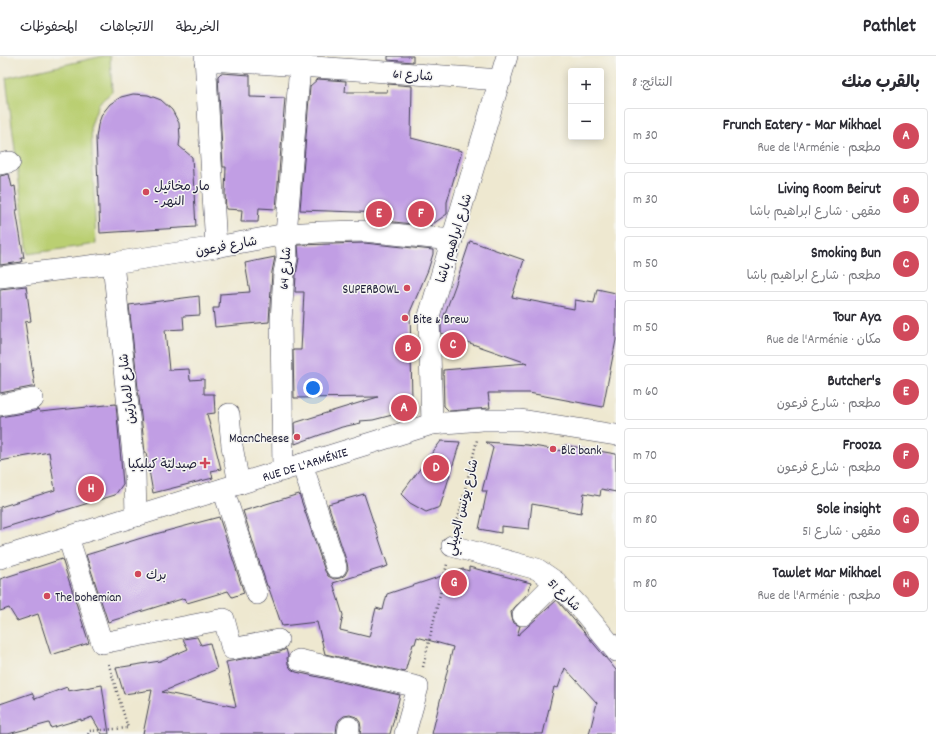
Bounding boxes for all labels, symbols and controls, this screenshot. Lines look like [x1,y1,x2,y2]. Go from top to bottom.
text: Pathlet [863,14,916,41]
text: المحفوظات [20,18,78,38]
text: الاتجاهات [100,18,154,38]
text: الخريطة [176,18,219,38]
street label: شارع 61 [392,66,434,87]
map controls [568,68,604,140]
button: + [568,68,604,104]
text: بالقرب منك [842,72,920,96]
text: النتائج: 8 [632,74,672,93]
button: − [568,104,604,140]
text: Frunch Eatery - Mar Mikhael [723,115,881,137]
text: 30 m [633,127,658,146]
text: A [902,127,910,146]
text: مطعم · Rue de l'Arménie [758,139,881,158]
place label: مار مخائيل - النهر [154,178,210,212]
text: Living Room Beirut [778,179,881,201]
marker: مار مخائيل - النهر [141,187,151,197]
text: 30 m [633,191,658,210]
text: B [903,191,909,210]
street label: شارع ابراهيم باشا [433,192,478,286]
pin: E [366,199,392,229]
pin: F [408,199,434,229]
text: مقهى · شارع ابراهيم باشا [750,203,881,222]
street label: شارع فرعون [194,233,259,262]
text: Smoking Bun [811,243,881,265]
street label: شارع 64 [276,246,297,290]
text: 50 m [633,255,658,274]
text: C [903,255,909,274]
text: مطعم · شارع ابراهيم باشا [746,267,881,286]
place label: SUPERBOWL [342,281,400,300]
marker: SUPERBOWL [402,283,412,293]
text: Tour Aya [833,307,881,329]
place label: Bite & Brew [413,311,469,330]
marker: Bite & Brew [400,313,410,323]
text: 50 m [633,319,658,338]
text: D [903,319,909,338]
pin: C [440,330,466,360]
text: مكان · Rue de l'Arménie [766,331,881,350]
pin: B [395,333,421,363]
street label: شارع لامارتين [115,352,142,425]
text: Butcher's [828,371,881,393]
your location [303,378,323,398]
text: 60 m [633,383,658,402]
text: E [903,383,909,402]
pin: A [391,393,417,423]
text: مطعم · شارع فرعون [777,395,881,414]
place label: MacnCheese [229,430,289,449]
marker: MacnCheese [292,432,302,442]
text: Frooza [843,435,881,457]
place label: Blc bank [561,442,602,461]
street label: RUE DE L'ARMÉNIE [260,444,351,488]
marker: Blc bank [548,444,558,454]
text: 70 m [633,447,657,466]
text: F [903,447,909,466]
pin: D [423,453,449,483]
place label: صيدليّة كيليكيا [128,456,197,475]
street label: شارع يونس الجبيلي [442,457,485,558]
marker: صيدليّة كيليكيا [200,458,210,468]
text: مطعم · شارع فرعون [777,459,881,478]
pin: H [78,474,104,504]
text: Sole insight [816,499,881,521]
text: 80 m [633,511,657,530]
text: G [903,511,909,530]
text: مقهى · شارع 51 [802,523,881,542]
text: Tawlet Mar Mikhael [773,563,881,585]
place label: برك [146,567,166,586]
pin: G [441,568,467,598]
marker: برك [133,569,143,579]
street label: شارع 51 [542,575,584,617]
text: 80 m [633,575,657,594]
text: H [903,575,909,594]
text: مطعم · Rue de l'Arménie [758,587,881,606]
place label: The bohemian [55,589,121,608]
marker: The bohemian [42,591,52,601]

